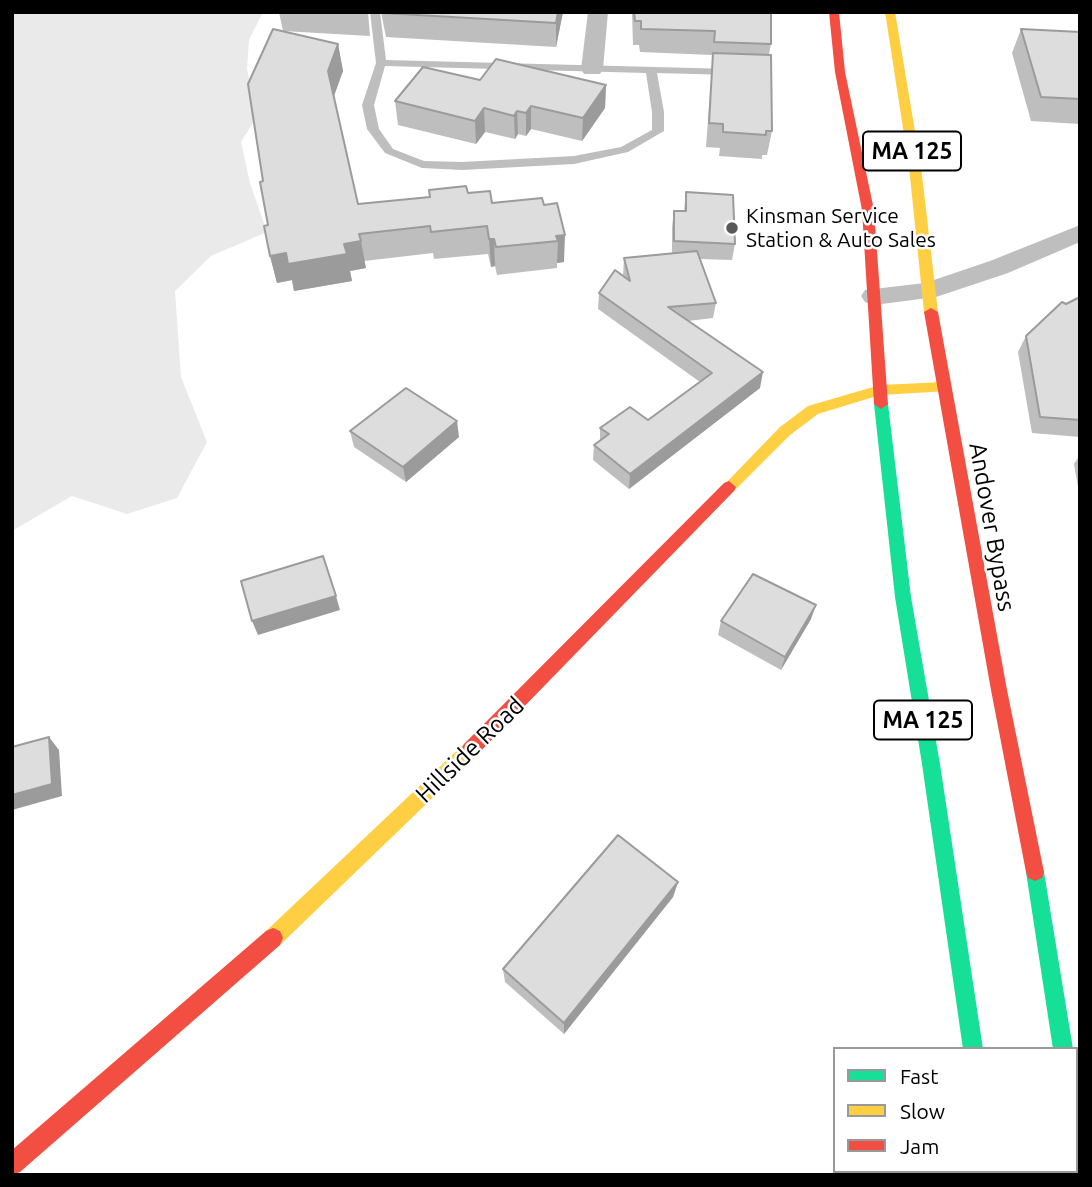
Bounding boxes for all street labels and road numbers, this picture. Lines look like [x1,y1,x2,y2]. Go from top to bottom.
road number: MA 125 [863,132,961,170]
street label: Andover Bypass [963,440,1021,614]
street label: Hillside Road [410,691,530,809]
road number: MA 125 [874,700,972,740]

